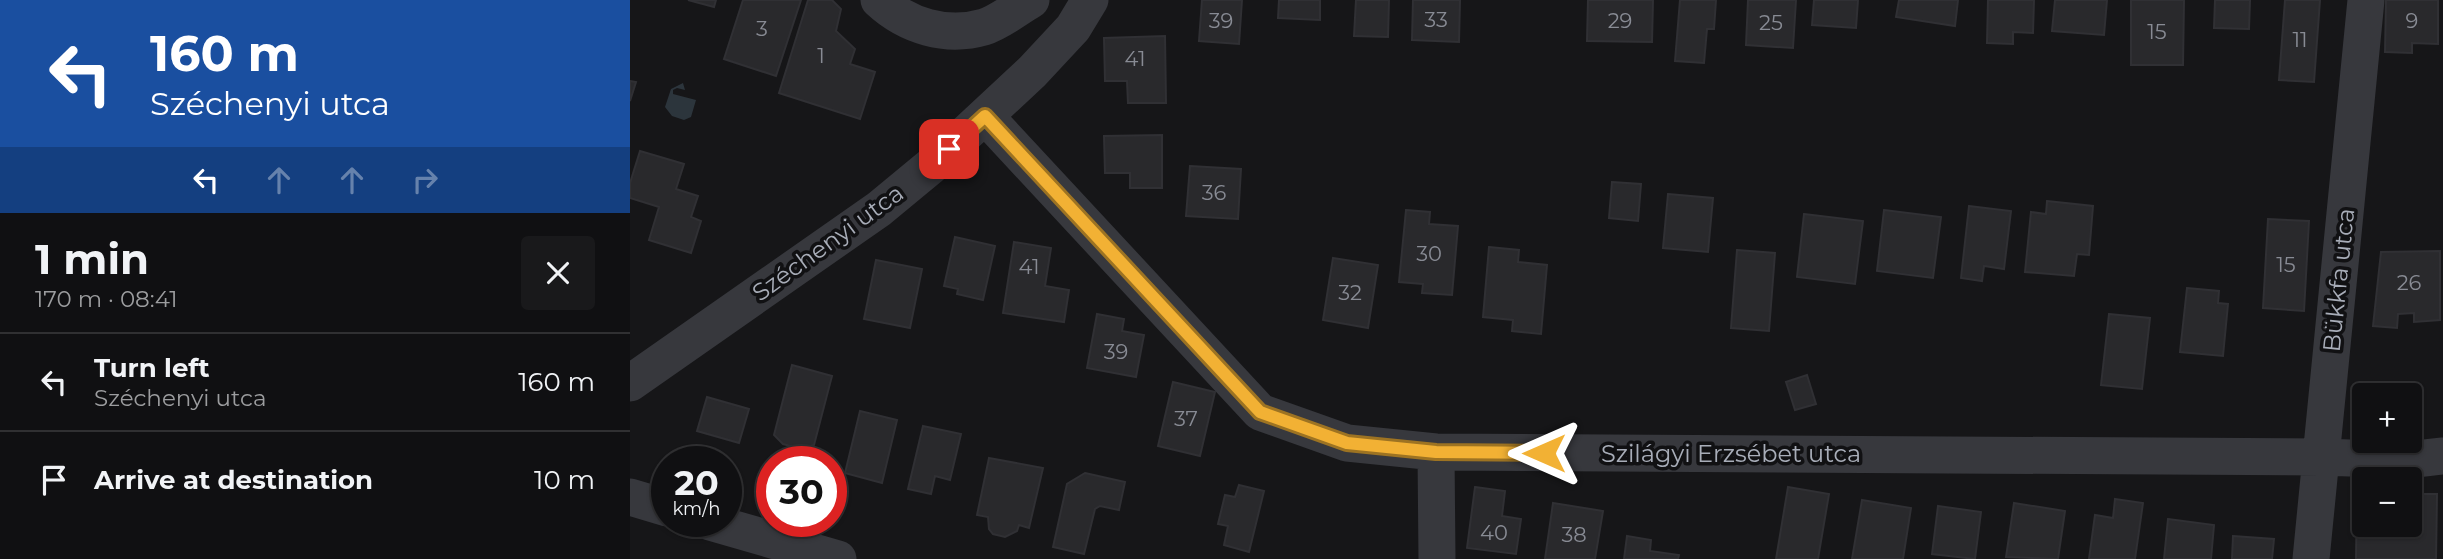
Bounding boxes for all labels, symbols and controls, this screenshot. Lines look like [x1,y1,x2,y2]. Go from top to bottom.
house number: 33 [1424,7,1448,32]
house number: 39 [1209,8,1233,33]
house number: 29 [1608,8,1632,33]
house number: 9 [2406,8,2418,33]
house number: 25 [1759,10,1783,35]
house number: 3 [756,16,768,41]
house number: 15 [2147,19,2167,44]
text: 160 m [150,24,299,83]
house number: 11 [2292,27,2308,52]
icon: left [35,28,126,119]
house number: 1 [817,43,825,68]
house number: 41 [1125,46,1145,71]
text: Széchenyi utca [150,84,390,123]
pin [919,119,979,179]
icon: arrive [930,130,968,168]
icon: left [187,161,225,199]
icon: ahead [260,161,298,199]
icon: ahead [333,161,371,199]
icon: right [406,161,444,199]
street label: Széchenyi utca [746,178,909,307]
house number: 36 [1202,180,1227,205]
street label: Bükkfa utca [2317,207,2360,353]
text: 1 min [35,233,149,285]
button: close [521,236,595,310]
house number: 30 [1416,241,1442,266]
house number: 15 [2276,252,2296,277]
house number: 41 [1019,254,1039,279]
house number: 26 [2397,270,2422,295]
house number: 32 [1338,280,1362,305]
text: 170 m · 08:41 [35,285,178,313]
house number: 39 [1104,339,1128,364]
text: Turn left [94,352,210,384]
icon: left [35,363,73,401]
text: 160 m [518,366,595,398]
map controls [2352,383,2422,537]
button: + [2352,383,2422,453]
text: Széchenyi utca [94,384,266,412]
house number: 37 [1174,406,1198,431]
position arrow [1507,416,1581,490]
street label: Szilágyi Erzsébet utca [1601,439,1861,468]
speed limit sign: 30 [756,446,847,537]
icon: arrive [35,461,73,499]
text: 20 [674,461,719,504]
text: Arrive at destination [94,464,373,496]
text: 10 m [534,464,595,496]
button: − [2352,467,2422,537]
text: km/h [672,498,721,520]
house number: 40 [1480,520,1508,545]
house number: 38 [1561,522,1587,547]

